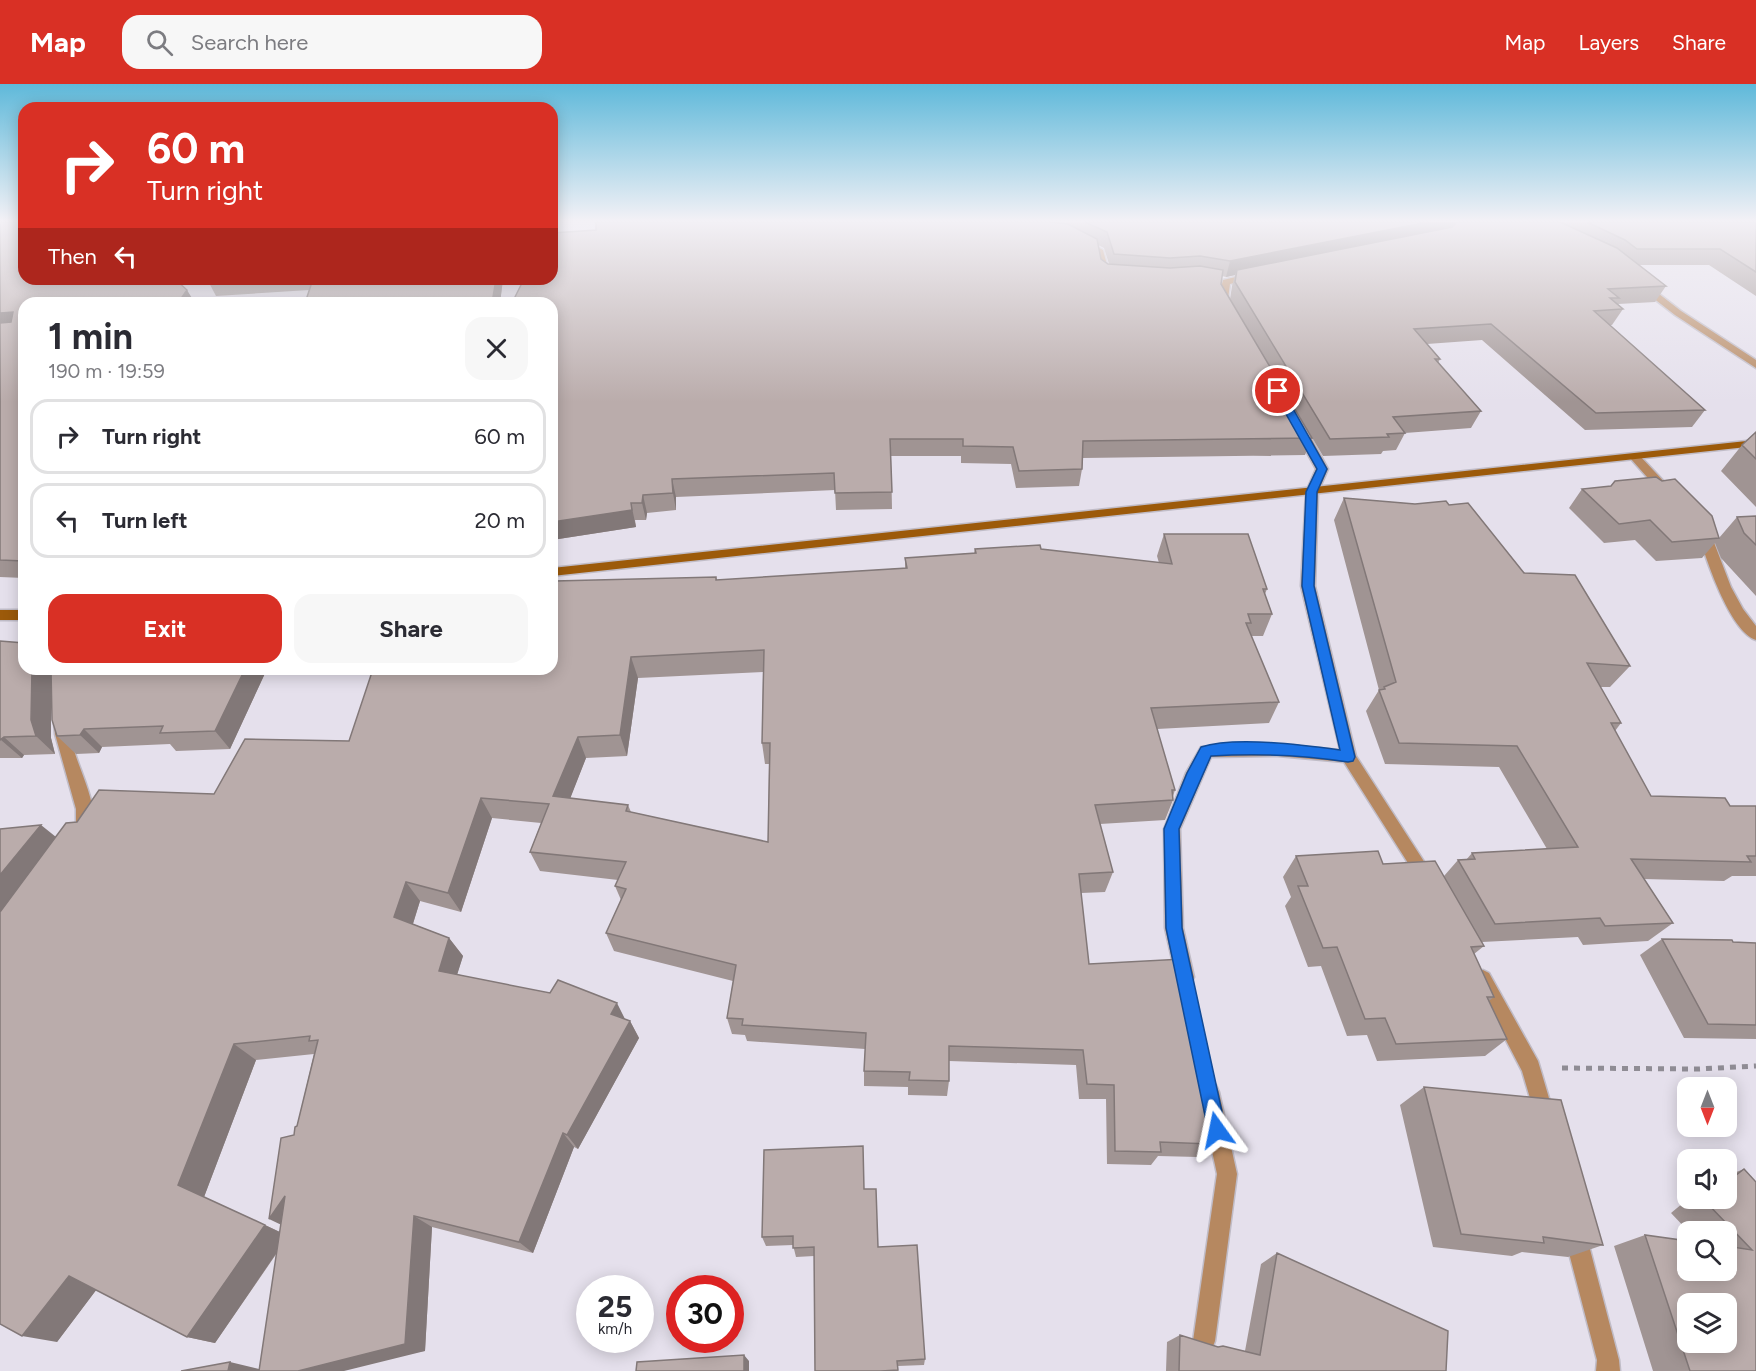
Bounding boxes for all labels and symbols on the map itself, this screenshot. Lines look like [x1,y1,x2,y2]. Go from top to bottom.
pin [1252,365,1303,416]
north arrow [1677,1077,1737,1137]
position arrow [1185,1098,1249,1162]
speed limit sign: 30 [666,1275,744,1353]

